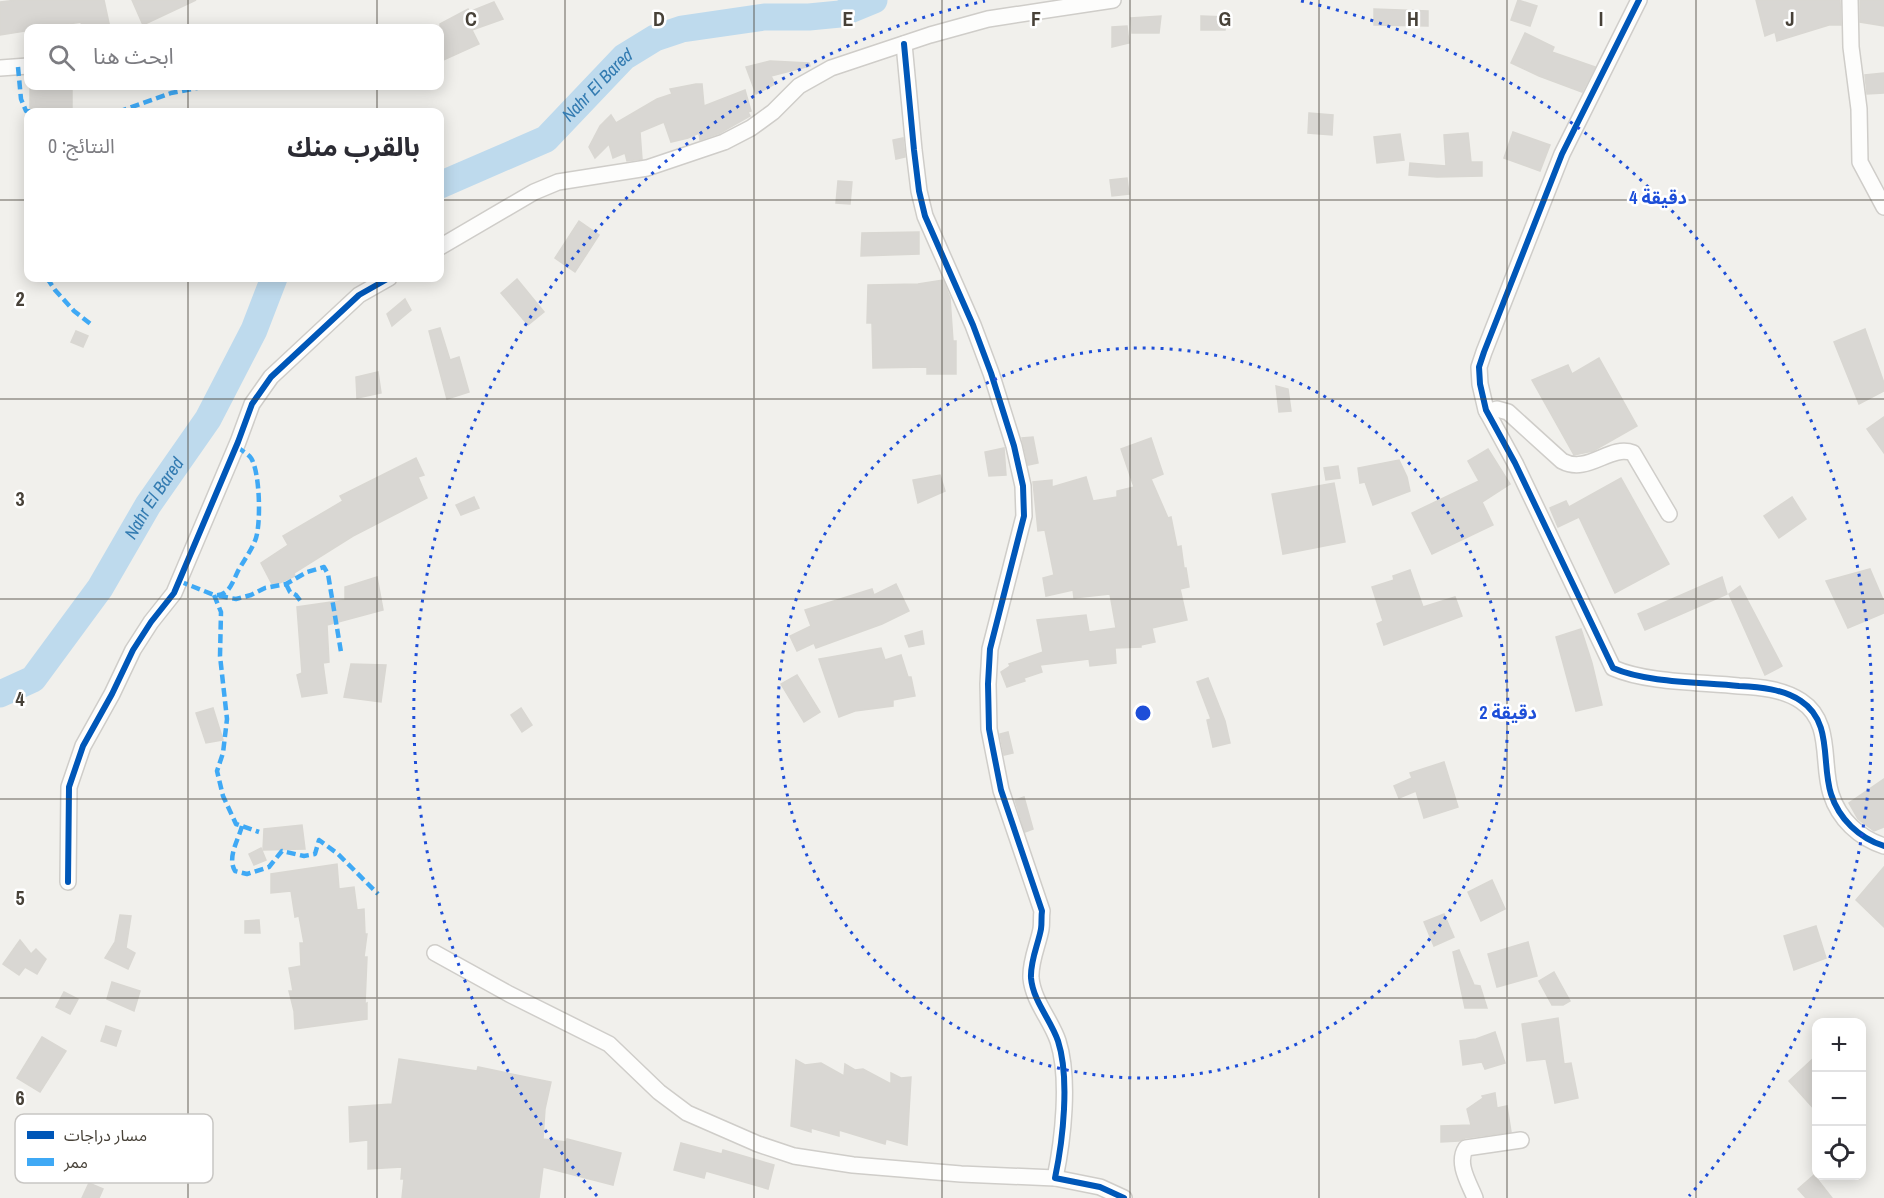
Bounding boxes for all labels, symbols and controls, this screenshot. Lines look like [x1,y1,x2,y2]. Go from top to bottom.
text: C [465,5,477,32]
text: D [653,5,665,32]
text: E [843,5,854,32]
text: F [1031,5,1041,32]
text: G [1219,5,1231,32]
text: H [1407,5,1419,32]
text: I [1599,5,1603,32]
text: J [1785,5,1795,32]
search box [24,24,444,90]
icon: search [45,41,78,74]
text: ابحث هنا [93,41,174,71]
water label: Nahr El Bared [556,41,637,127]
text: بالقرب منك [287,129,420,164]
text: النتائج: 0 [48,132,115,159]
text: 4 دقيقة [1629,185,1687,210]
text: 2 [15,285,25,312]
water label: Nahr El Bared [118,452,190,544]
text: 3 [15,485,25,512]
text: 4 [15,685,25,712]
text: 2 دقيقة [1479,700,1537,725]
centre of rings [1133,703,1153,723]
text: 5 [15,884,25,911]
map controls [1812,1018,1866,1180]
button: + [1812,1018,1866,1072]
button: − [1812,1072,1866,1126]
text: 6 [15,1084,25,1111]
legend [15,1114,213,1183]
text: مسار دراجات [64,1124,147,1146]
button: locate [1812,1126,1866,1180]
text: ممر [63,1151,88,1173]

